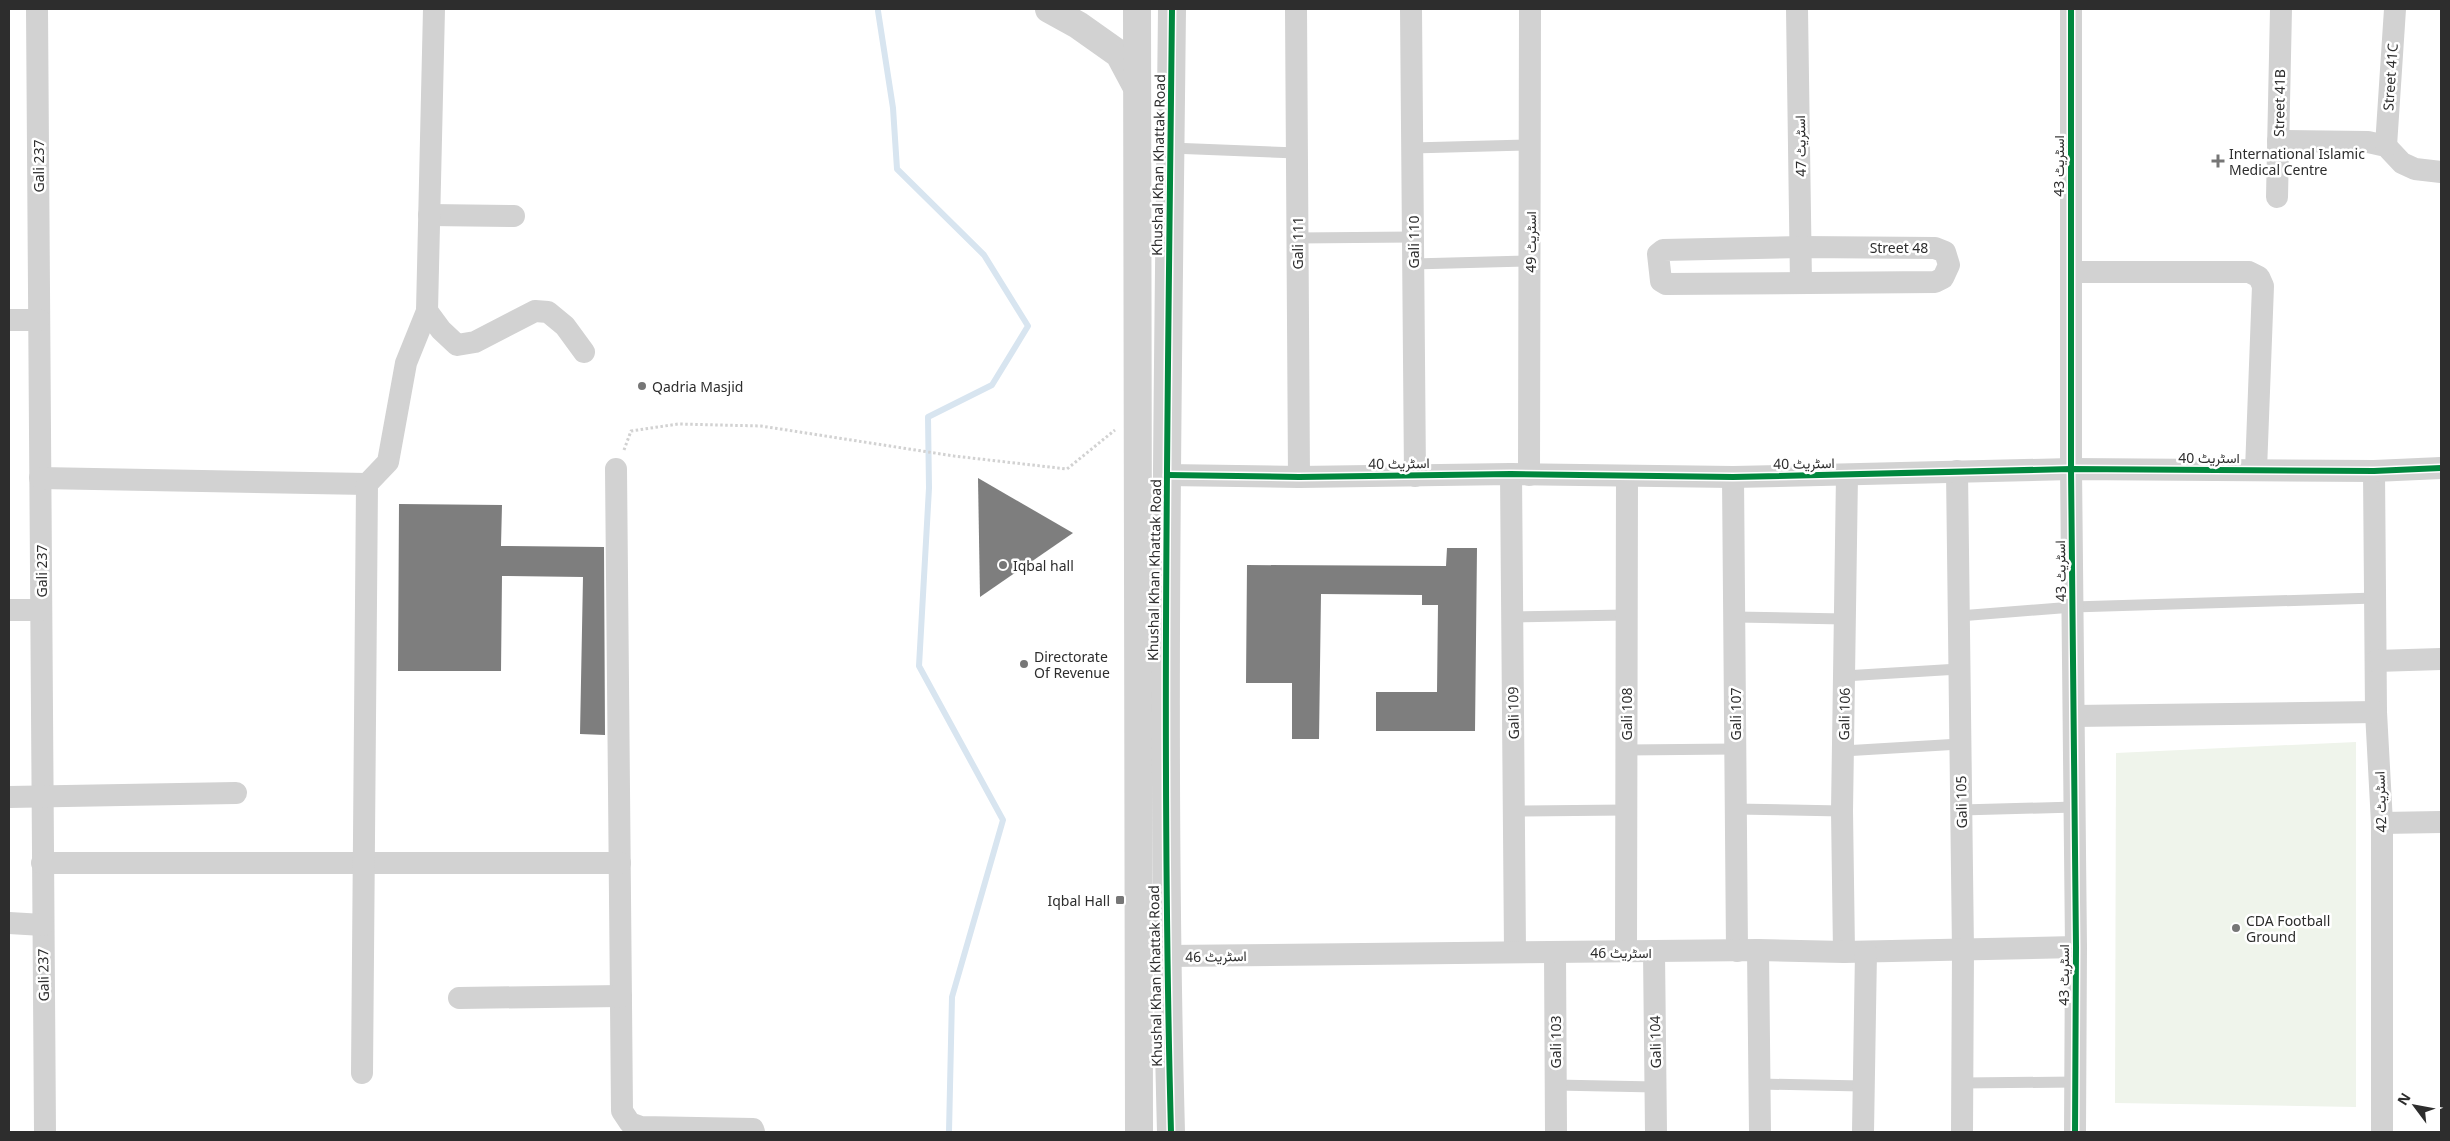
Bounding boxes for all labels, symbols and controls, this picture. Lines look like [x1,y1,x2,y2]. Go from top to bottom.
street label: Street 41C [2378,42,2402,111]
street label: Street 41B [2269,69,2289,137]
street label: Khushal Khan Khattak Road [1147,74,1169,256]
street label: اسٹریٹ 47 [1790,115,1810,177]
street label: اسٹریٹ 43 [2049,135,2068,197]
street label: Gali 237 [29,140,48,192]
place label: International Islamic Medical Centre [2229,144,2365,179]
marker: International Islamic Medical Centre [2211,154,2225,168]
street label: اسٹریٹ 49 [1521,211,1540,273]
street label: Gali 110 [1404,216,1423,268]
street label: Gali 111 [1288,217,1307,269]
street label: Street 48 [1870,238,1928,257]
place label: Qadria Masjid [652,377,743,396]
marker: Qadria Masjid [636,380,648,392]
street label: اسٹریٹ 40 [2178,448,2240,467]
street label: اسٹریٹ 40 [1368,453,1430,473]
street label: اسٹریٹ 40 [1773,453,1835,473]
street label: Khushal Khan Khattak Road [1143,479,1165,661]
street label: اسٹریٹ 43 [2050,540,2070,602]
street label: Gali 237 [32,545,51,597]
place label: Iqbal hall [1013,556,1074,575]
marker: Iqbal hall [997,559,1009,571]
place label: Directorate Of Revenue [1034,647,1110,682]
marker: Directorate Of Revenue [1018,658,1030,670]
street label: Gali 109 [1503,686,1523,740]
street label: Gali 106 [1834,687,1854,741]
street label: Gali 108 [1617,688,1636,740]
street label: Gali 107 [1726,688,1745,740]
street label: اسٹریٹ 42 [2369,771,2391,833]
street label: Gali 105 [1951,775,1971,829]
street label: Khushal Khan Khattak Road [1144,885,1166,1067]
place label: Iqbal Hall [1047,891,1110,910]
marker: Iqbal Hall [1114,894,1126,906]
place label: CDA Football Ground [2246,911,2330,946]
marker: CDA Football Ground [2230,922,2242,934]
street label: اسٹریٹ 46 [1590,943,1652,962]
street label: اسٹریٹ 43 [2054,944,2073,1006]
street label: اسٹریٹ 46 [1185,946,1247,966]
street label: Gali 237 [33,948,53,1002]
street label: Gali 104 [1645,1015,1665,1069]
street label: Gali 103 [1546,1016,1565,1068]
north arrow [2390,1081,2440,1131]
text: N [2392,1089,2415,1109]

